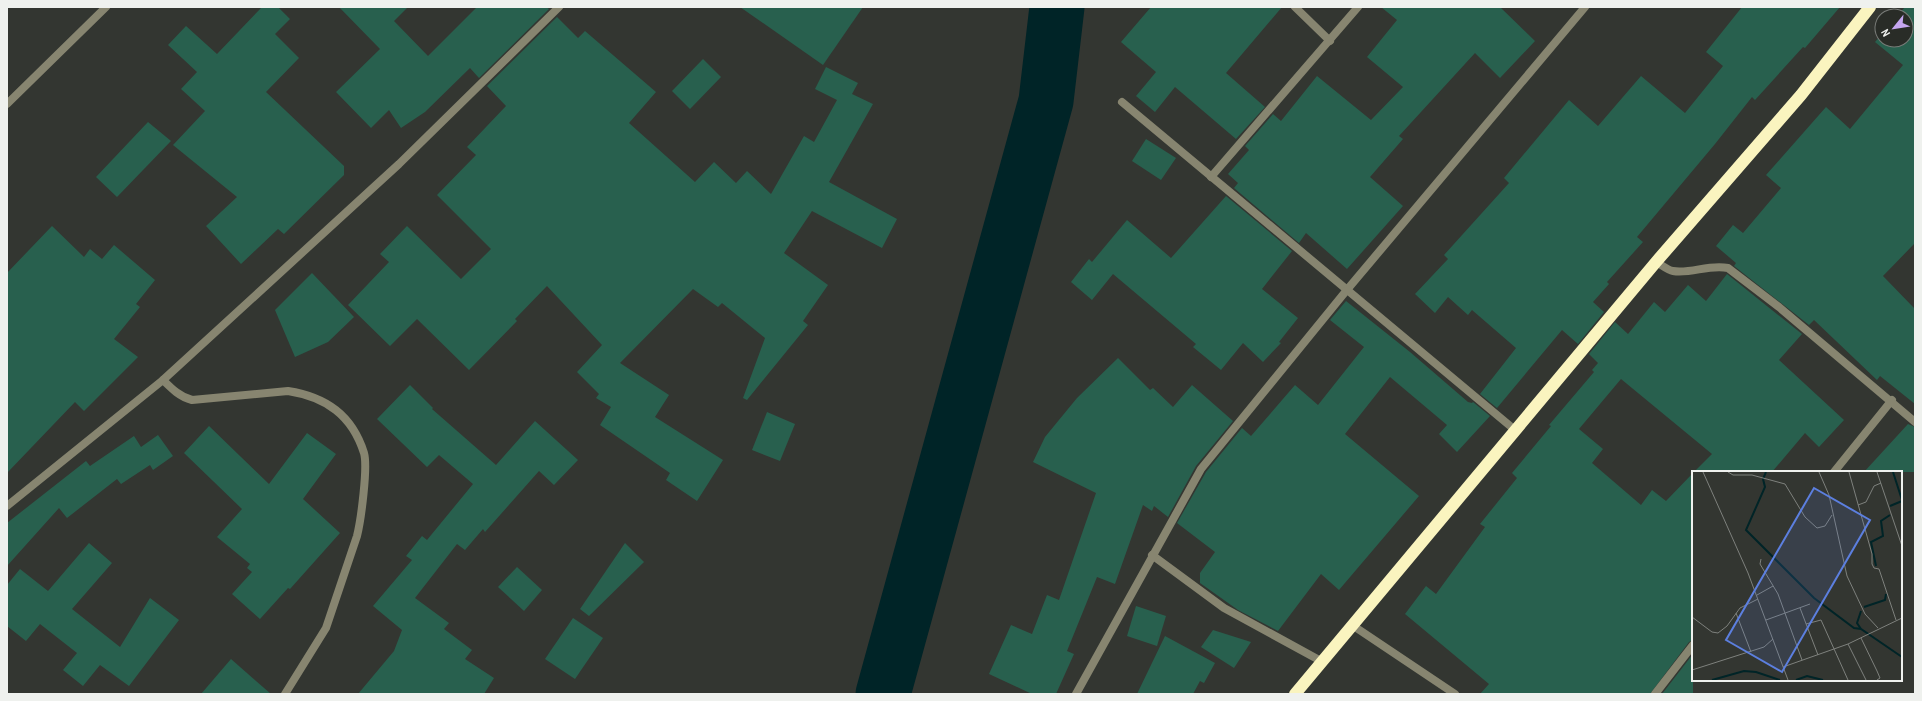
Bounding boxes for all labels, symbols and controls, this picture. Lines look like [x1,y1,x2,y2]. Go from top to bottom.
north arrow [1874,8,1914,48]
text: N [1878,27,1893,39]
inset map [1692,471,1902,681]

